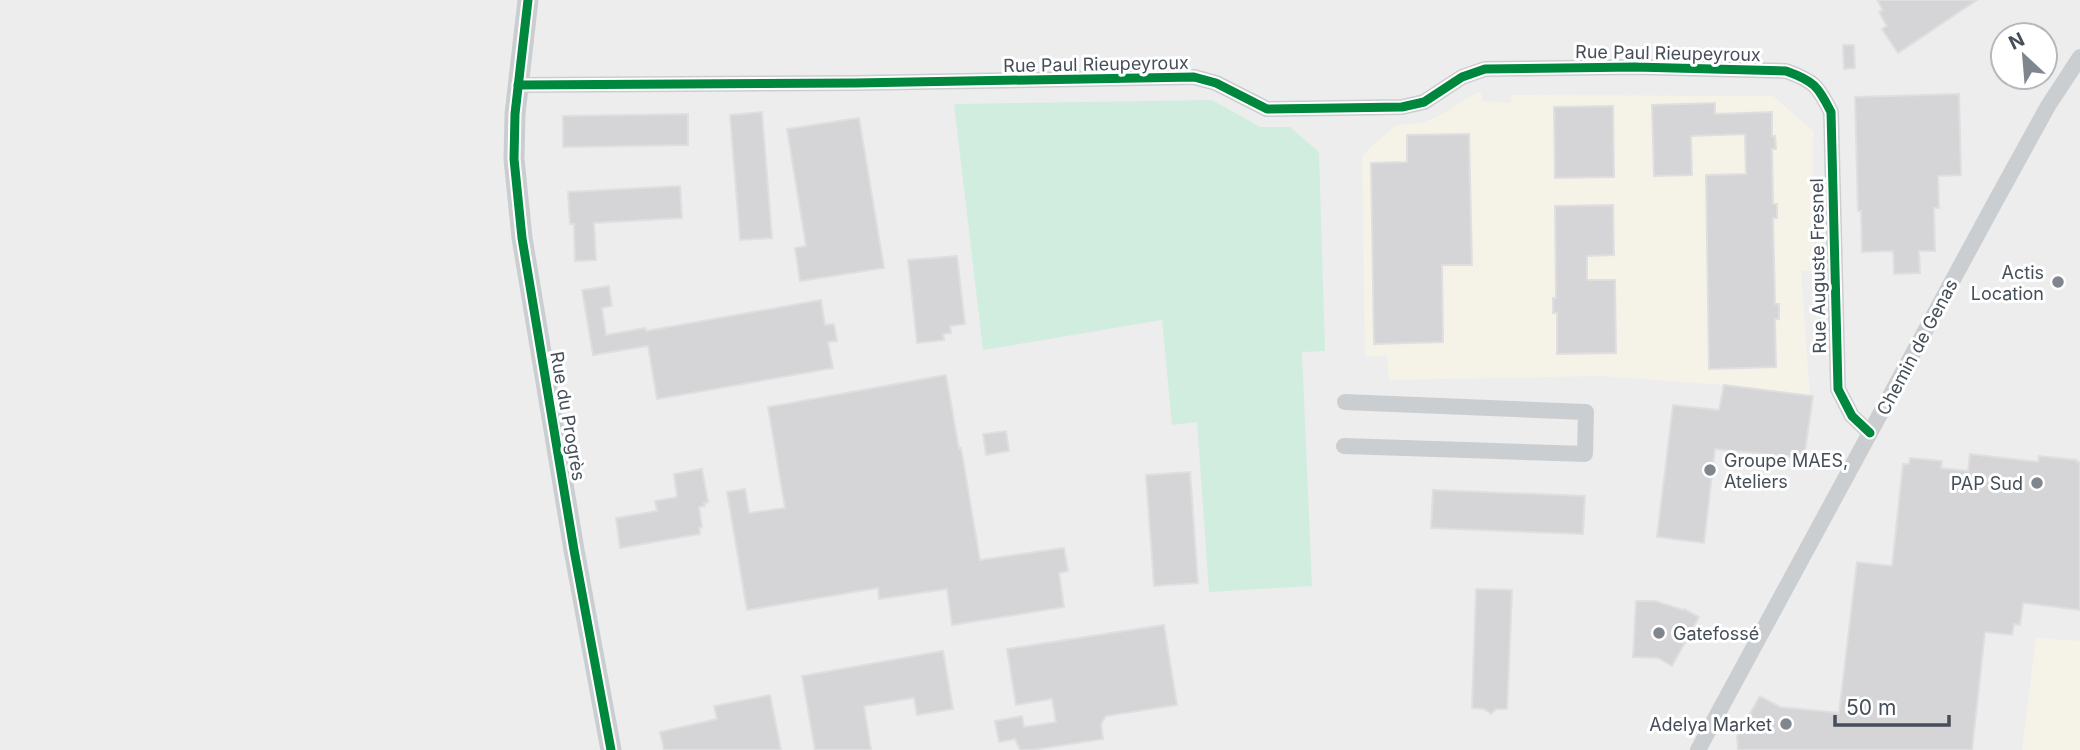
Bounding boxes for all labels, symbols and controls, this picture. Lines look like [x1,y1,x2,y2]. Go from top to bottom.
north arrow [1989,21,2059,91]
text: N [2005,28,2028,55]
street label: Rue Paul Rieupeyroux [1575,41,1761,65]
street label: Rue Paul Rieupeyroux [1003,52,1189,76]
street label: Rue Auguste Fresnel [1806,178,1830,354]
place label: Actis Location [1971,262,2044,304]
marker: Actis Location [2050,274,2066,290]
street label: Chemin de Genas [1872,275,1962,419]
street label: Rue du Progrès [546,350,590,482]
place label: Groupe MAES, Ateliers [1724,450,1848,492]
marker: Groupe MAES, Ateliers [1702,462,1718,478]
place label: PAP Sud [1951,473,2023,494]
marker: PAP Sud [2029,475,2045,491]
place label: Gatefossé [1673,623,1759,644]
marker: Gatefossé [1651,625,1667,641]
scale bar [1835,684,1949,728]
text: 50 m [1846,695,1896,720]
place label: Adelya Market [1649,714,1772,735]
marker: Adelya Market [1778,716,1794,732]

